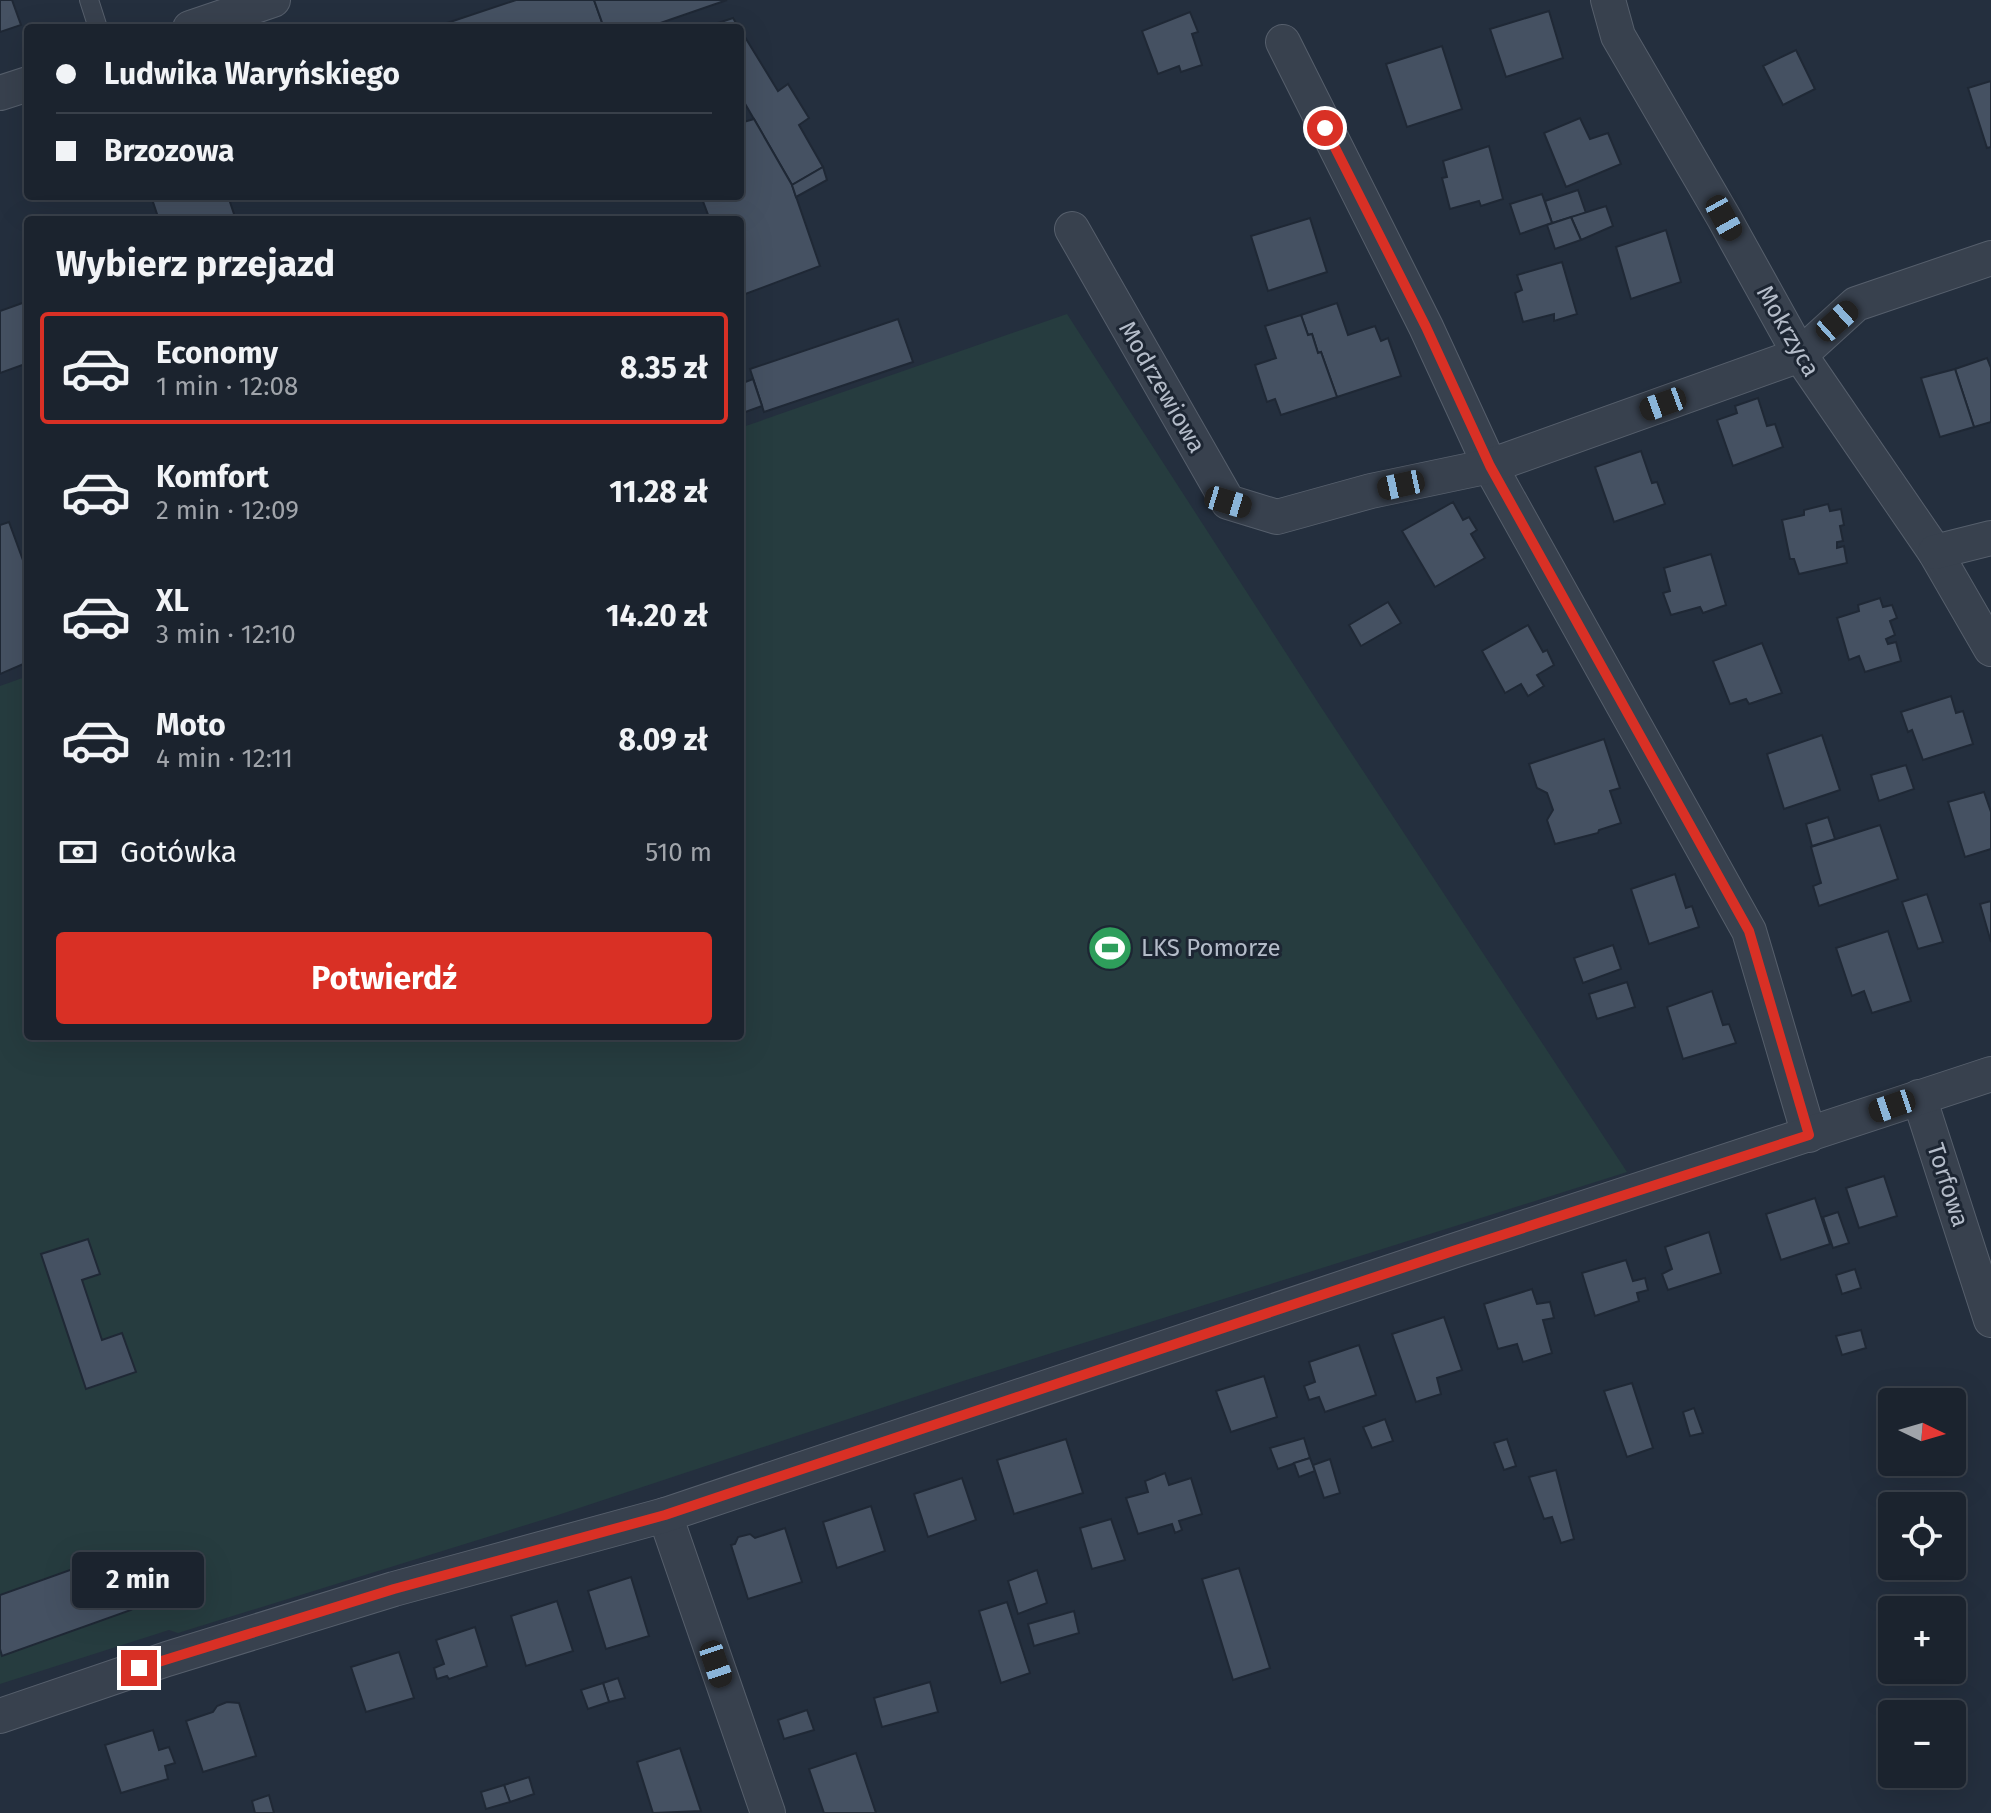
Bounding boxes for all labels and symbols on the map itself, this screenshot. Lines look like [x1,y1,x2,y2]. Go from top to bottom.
route start [1307,110,1343,146]
car [1702,191,1746,245]
street label: Mokrzyca [1751,280,1825,382]
car [1811,296,1863,346]
street label: Modrzewiowa [1113,316,1211,458]
car [1636,385,1690,423]
car [1375,468,1427,502]
car [1202,484,1254,520]
sports icon: LKS Pomorze [1086,924,1134,972]
place label: LKS Pomorze [1141,934,1281,962]
car [1865,1087,1919,1125]
street label: Torfowa [1921,1140,1975,1230]
north arrow [1878,1388,1966,1476]
callout: 2 min [73,1552,205,1608]
car [697,1637,735,1691]
route end [121,1650,157,1686]

